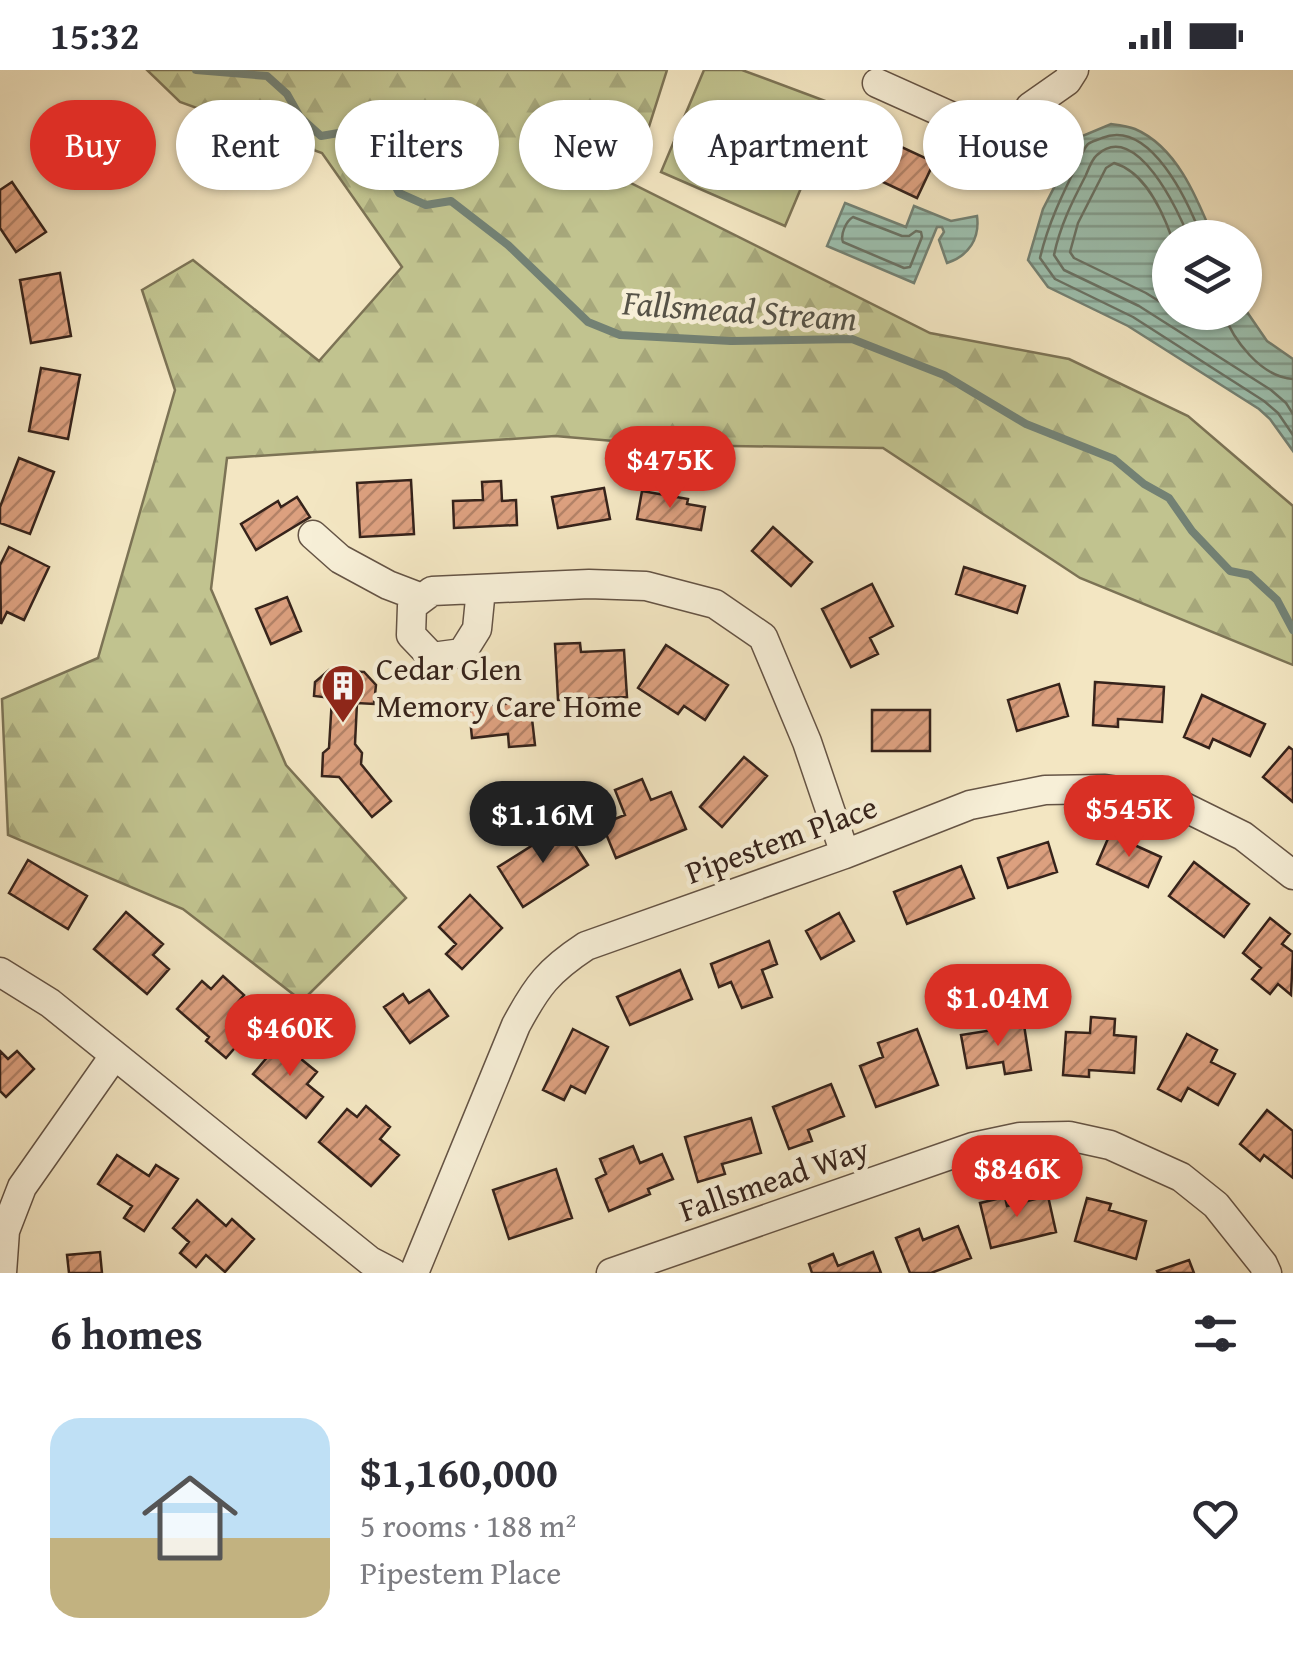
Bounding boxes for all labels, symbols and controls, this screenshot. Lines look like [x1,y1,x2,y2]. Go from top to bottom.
text: 15:32 [50,7,140,63]
chip: Buy [30,100,156,190]
chip: Rent [176,100,315,190]
chip: Filters [335,100,499,190]
chip: New [519,100,653,190]
chip: Apartment [673,100,903,190]
chip: House [923,100,1084,190]
map controls [1152,220,1262,330]
button: layers [1152,220,1262,330]
water label: Fallsmead Stream [620,276,859,344]
pin: $475K [600,426,740,511]
text: $475K [627,435,713,482]
place label: Cedar Glen Memory Care Home [376,645,642,729]
building icon: Cedar Glen Memory Care Home [320,663,366,724]
pin: $545K [1059,775,1199,860]
pin: $1.16M [462,781,624,866]
street label: Pipestem Place [678,783,884,895]
text: $545K [1086,784,1172,831]
text: $1.16M [492,790,594,837]
pin: $1.04M [917,964,1079,1049]
text: $1.04M [947,973,1049,1020]
pin: $460K [220,994,360,1079]
text: $460K [247,1003,333,1050]
street label: Fallsmead Way [673,1125,875,1233]
pin: $846K [947,1135,1087,1220]
text: $846K [974,1144,1060,1191]
text: 6 homes [50,1303,203,1364]
icon: filters [1188,1306,1243,1361]
text: $1,160,000 [360,1441,558,1502]
icon: home [130,1458,250,1578]
icon: heart [1188,1491,1243,1546]
text: 5 rooms · 188 m² [360,1502,576,1549]
text: Pipestem Place [360,1549,561,1596]

